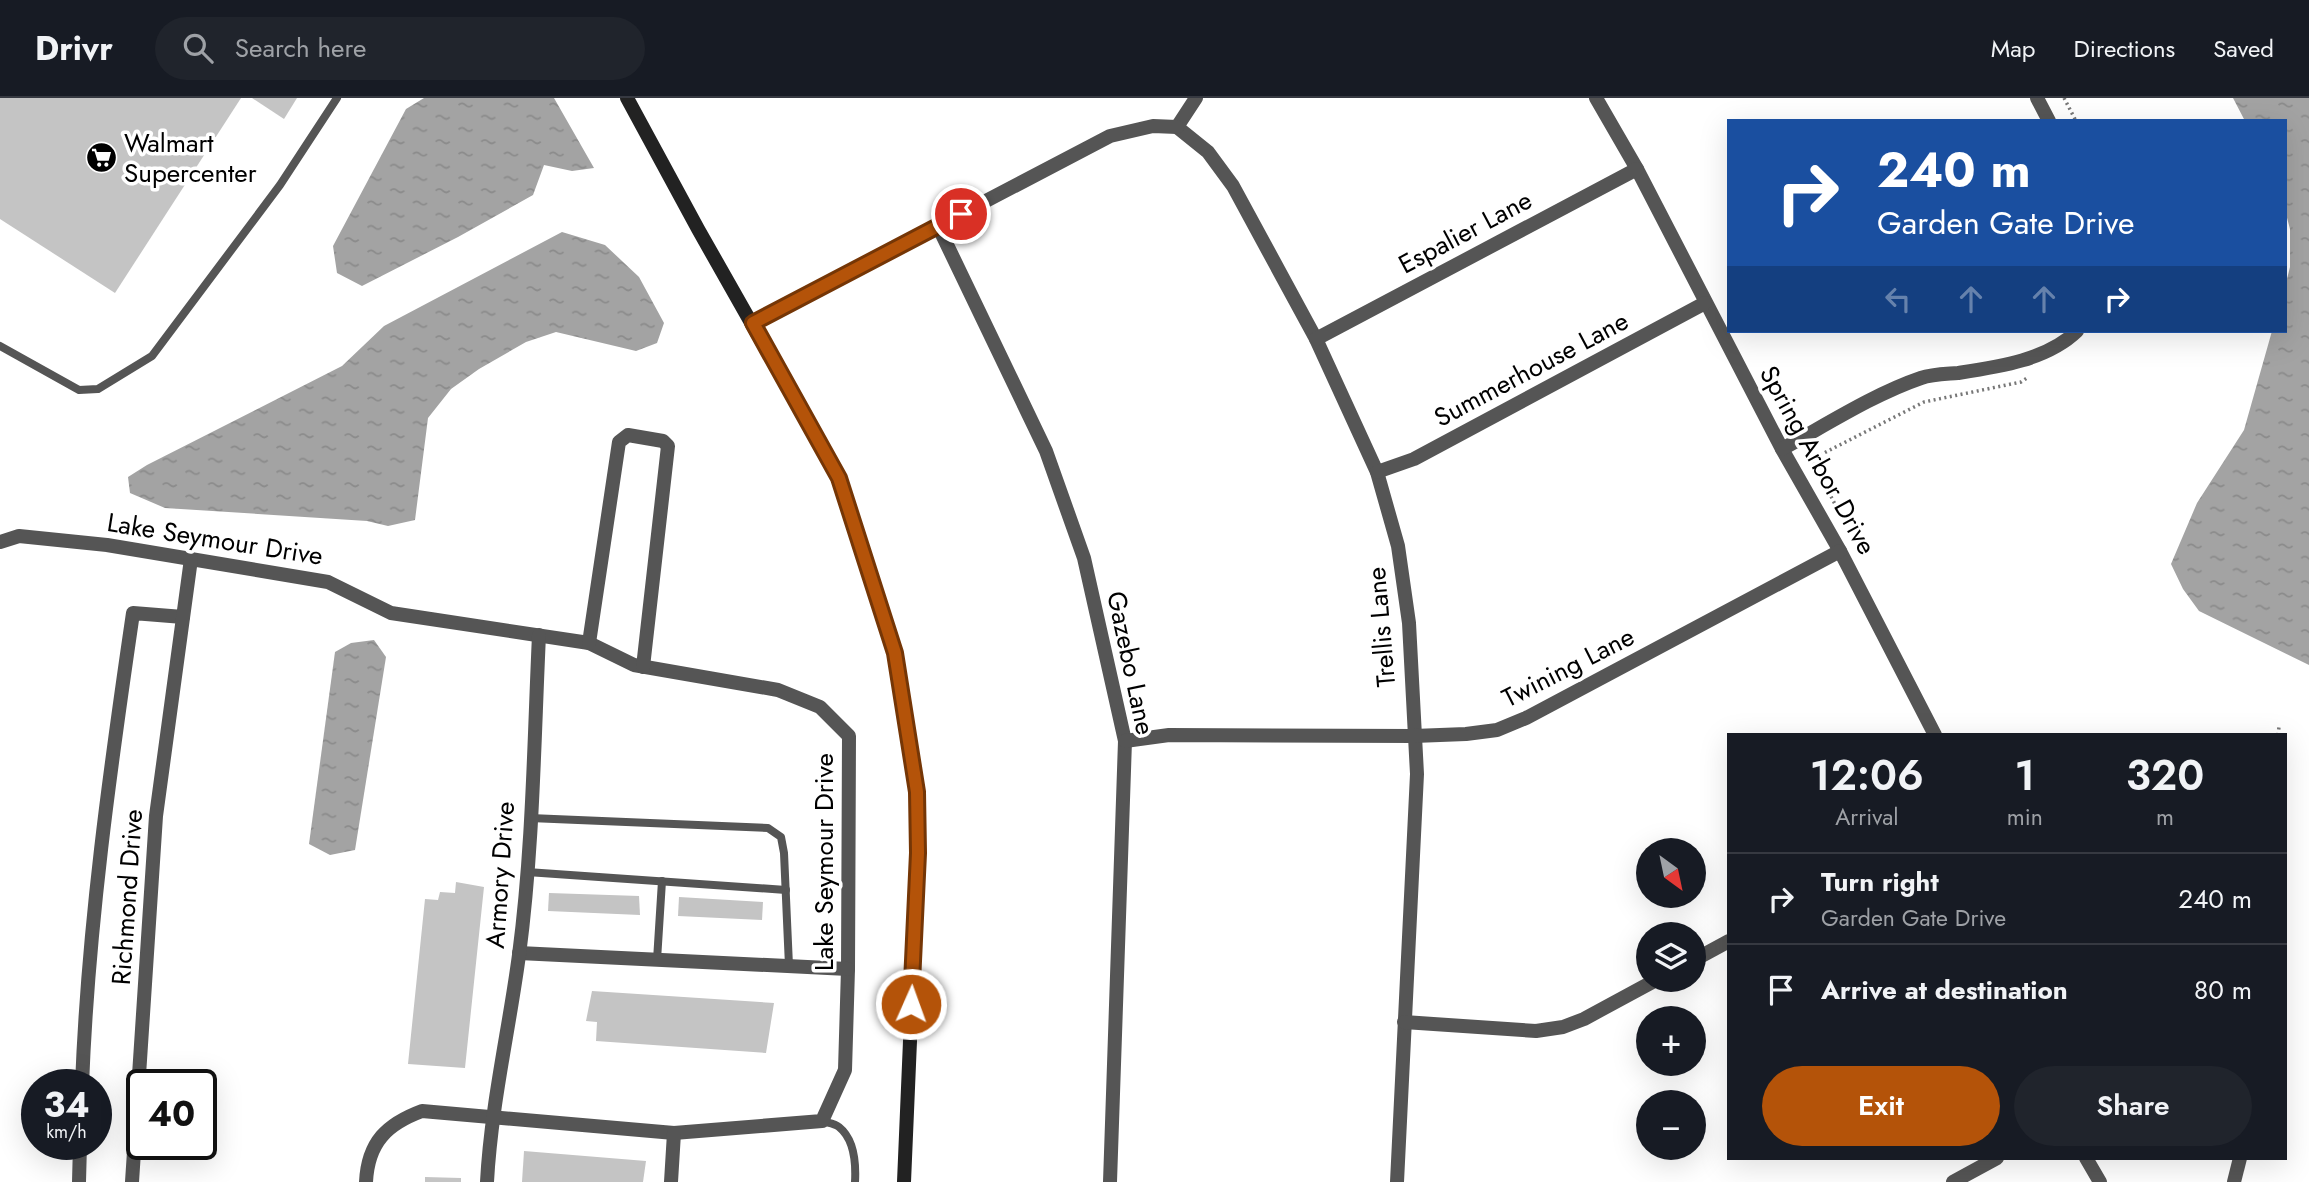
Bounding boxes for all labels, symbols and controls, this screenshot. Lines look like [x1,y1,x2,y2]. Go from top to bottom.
search box [155,17,645,80]
text: Drivr [35,25,113,72]
icon: search [179,29,217,67]
text: Search here [235,29,366,67]
text: Map [1991,31,2036,66]
text: Directions [2074,31,2175,66]
text: Saved [2213,31,2274,66]
place label: Walmart Supercenter [124,124,257,192]
text: 240 m [1877,135,2031,205]
supermarket icon: Walmart Supercenter [84,141,118,175]
icon: right [1762,147,1853,238]
street label: Espalier Lane [1392,181,1538,283]
pin [931,184,991,244]
icon: arrive [942,195,980,233]
text: Garden Gate Drive [1877,200,2134,246]
icon: left [1879,280,1917,318]
icon: ahead [1952,280,1990,318]
icon: ahead [2025,280,2063,318]
icon: right [2098,280,2136,318]
street label: Summerhouse Lane [1427,302,1635,436]
street label: Spring Arbor Drive [1750,359,1886,561]
street label: Lake Seymour Drive [104,503,326,575]
street label: Trellis Lane [1357,565,1405,689]
street label: Gazebo Lane [1097,588,1165,738]
street label: Twining Lane [1495,617,1641,717]
text: 12:06 [1810,745,1924,806]
text: 1 [2015,745,2035,806]
text: 320 [2126,745,2204,806]
street label: Lake Seymour Drive [805,753,843,971]
street label: Armory Drive [476,800,524,950]
text: Arrival [1835,800,1899,834]
text: min [2007,800,2043,834]
text: m [2156,800,2174,834]
street label: Richmond Drive [102,808,152,986]
north arrow [1636,838,1706,908]
map controls [1636,838,1706,1160]
text: Turn right [1821,863,1939,901]
icon: right [1762,880,1800,918]
text: 240 m [2178,880,2252,918]
text: Garden Gate Drive [1821,901,2006,935]
button: layers [1636,922,1706,992]
position arrow [874,967,948,1041]
icon: arrive [1762,971,1800,1009]
text: Arrive at destination [1821,971,2068,1009]
text: 80 m [2194,971,2252,1009]
button: + [1636,1006,1706,1076]
button: Exit [1762,1066,2000,1146]
button: Share [2014,1066,2252,1146]
speed limit sign: 40 [126,1069,217,1160]
text: 34 [43,1080,90,1130]
button: − [1636,1090,1706,1160]
text: km/h [46,1119,87,1145]

